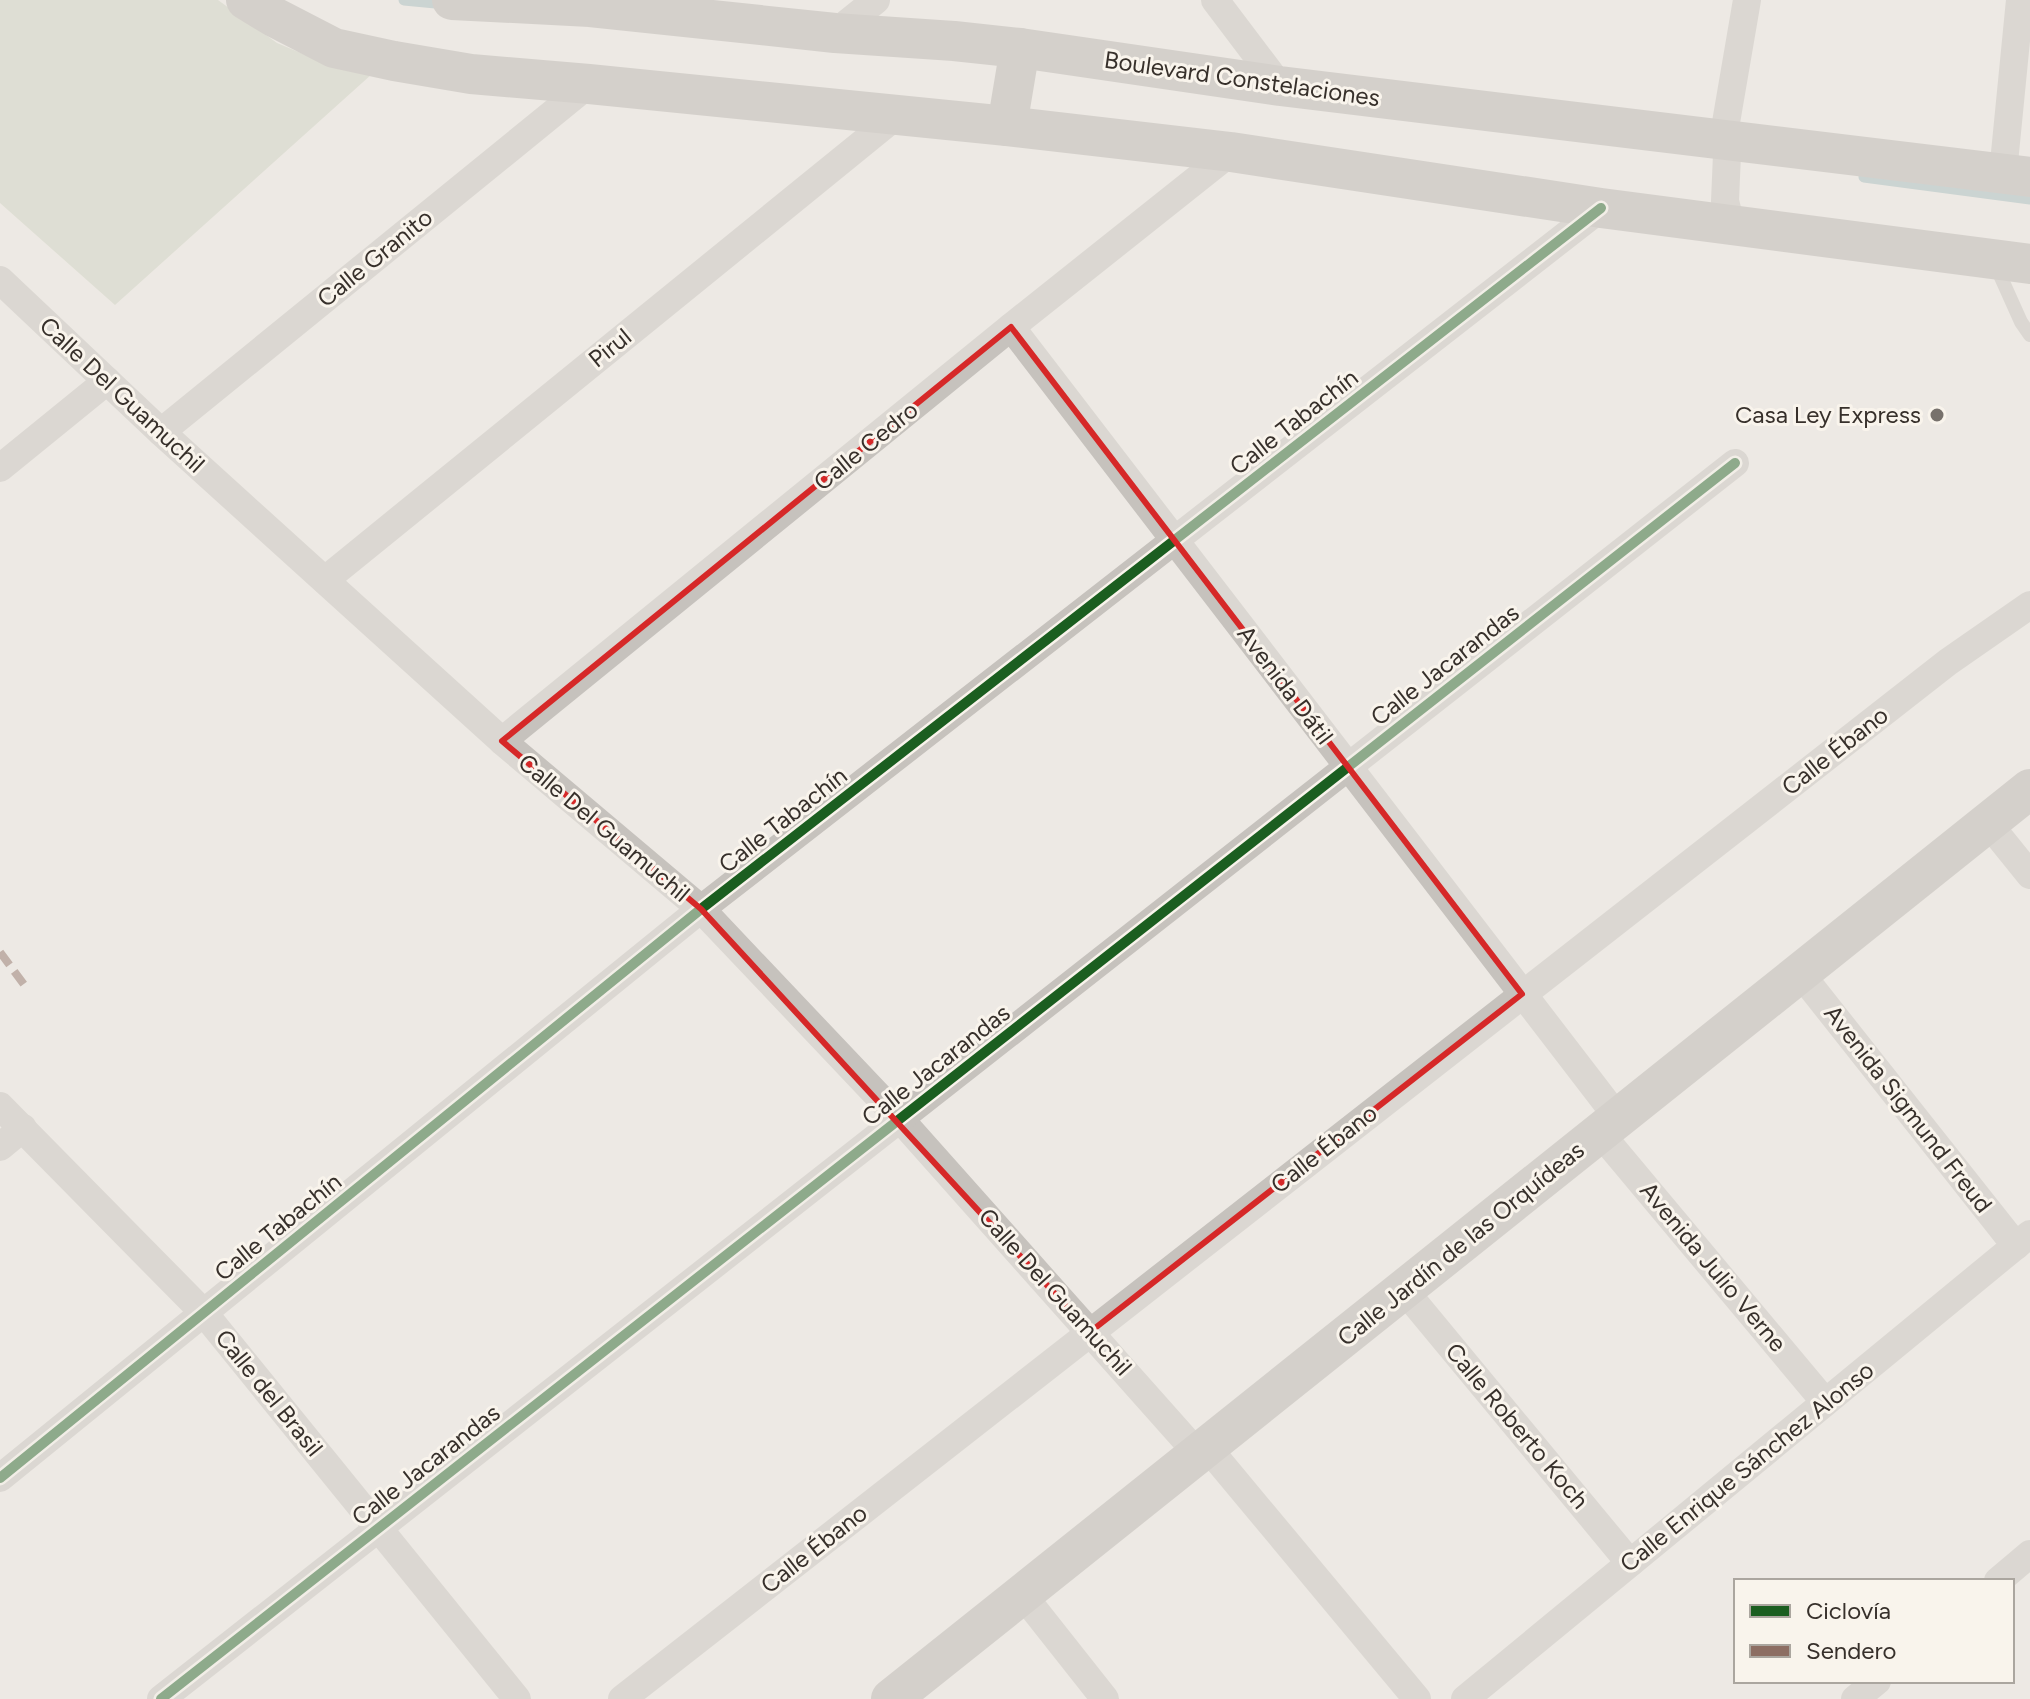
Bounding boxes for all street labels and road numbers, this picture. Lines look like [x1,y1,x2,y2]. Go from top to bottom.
street label: Boulevard Constelaciones [1102,45,1382,112]
street label: Calle Granito [311,202,438,313]
street label: Calle Del Guamuchil [34,311,211,479]
street label: Pirul [583,322,637,373]
street label: Calle Tabachín [1224,363,1364,481]
street label: Calle Cedro [808,395,924,496]
street label: Calle Jacarandas [1365,598,1525,732]
street label: Avenida Dátil [1231,620,1339,750]
street label: Calle Ébano [1776,700,1894,801]
street label: Calle Del Guamuchil [513,747,696,908]
street label: Calle Tabachín [713,761,853,879]
street label: Calle Jacarandas [856,998,1016,1132]
street label: Avenida Sigmund Freud [1818,999,1998,1218]
street label: Calle Ébano [1265,1098,1383,1199]
street label: Calle Jardín de las Orquídeas [1332,1135,1590,1352]
street label: Calle Tabachín [208,1167,347,1287]
street label: Avenida Julio Verne [1634,1176,1793,1357]
street label: Calle Del Guamuchil [973,1202,1138,1381]
street label: Calle del Brasil [209,1324,329,1462]
street label: Calle Roberto Koch [1440,1337,1595,1514]
street label: Calle Enrique Sánchez Alonso [1614,1355,1879,1578]
street label: Calle Jacarandas [346,1398,506,1532]
street label: Calle Ébano [755,1498,873,1599]

